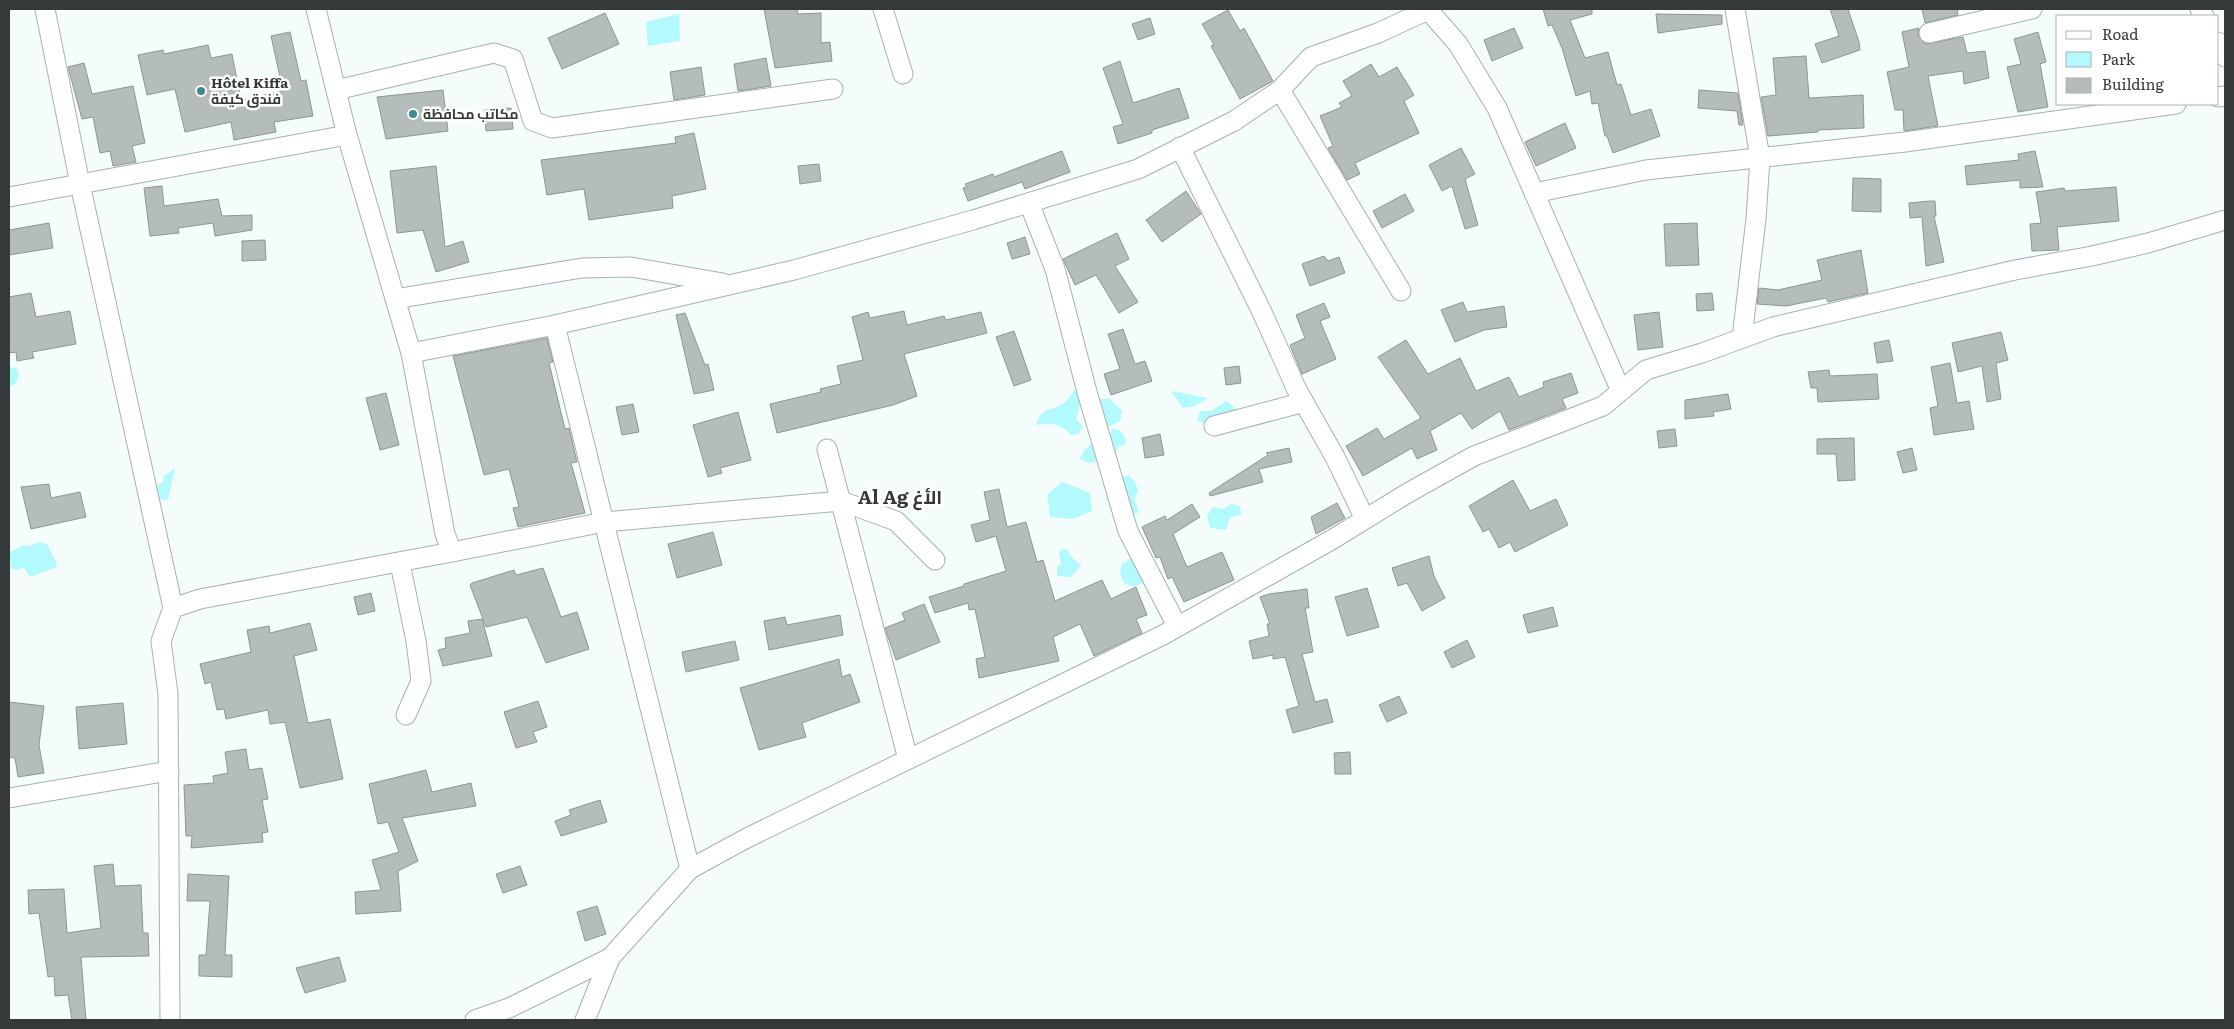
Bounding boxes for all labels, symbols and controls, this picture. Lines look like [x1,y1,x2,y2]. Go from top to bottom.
legend [2056,15,2219,105]
text: Road [2102,22,2138,45]
text: Park [2102,47,2136,70]
place label: Hôtel Kiffa فندق كيفة [211,72,289,108]
text: Building [2102,72,2164,95]
marker: Hôtel Kiffa فندق كيفة [195,85,207,97]
place label: مكاتب محافظة [423,103,518,123]
marker: مكاتب محافظة [407,108,419,120]
district label: Al Ag الأغ [858,482,942,511]

